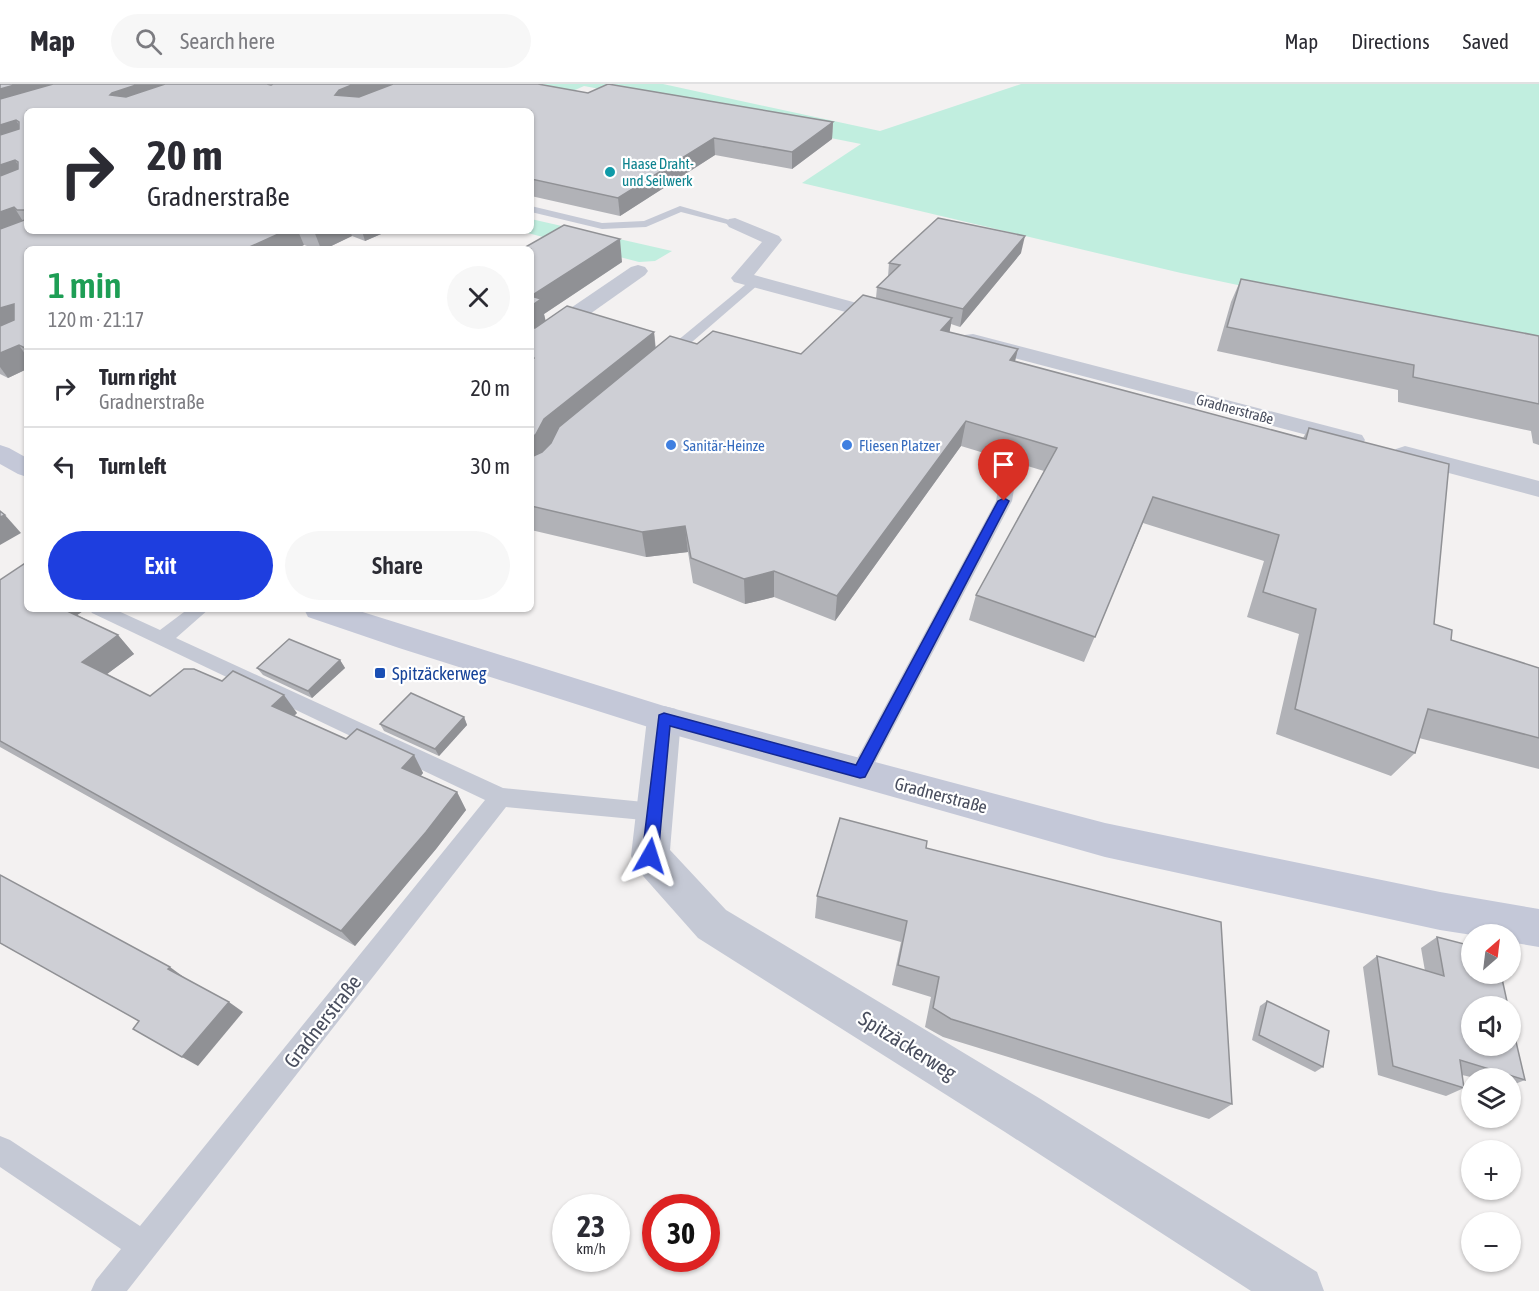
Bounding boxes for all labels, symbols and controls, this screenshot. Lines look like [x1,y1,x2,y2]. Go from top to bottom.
search box [111,14,531,68]
text: Map [30,25,75,57]
icon: search [132,25,165,58]
text: Search here [180,28,275,54]
text: Map [1284,29,1318,53]
text: Directions [1351,29,1430,53]
text: Saved [1463,29,1509,53]
text: 20 m [147,131,222,179]
icon: right [48,132,126,210]
place label: Haase Draht- und Seilwerk [622,155,694,189]
marker: Haase Draht- und Seilwerk [603,165,617,179]
text: Gradnerstraße [147,181,290,212]
text: 1 min [48,264,122,306]
button: close [447,266,510,329]
text: 120 m · 21:17 [48,308,144,331]
text: Turn right [99,364,176,390]
icon: right [48,372,81,405]
text: 20 m [470,375,510,401]
text: Gradnerstraße [99,390,205,413]
street label: Gradnerstraße [1195,391,1276,428]
place label: Sanitär-Heinze [683,437,765,454]
place label: Fliesen Platzer [859,437,940,454]
marker: Sanitär-Heinze [664,438,678,452]
marker: Fliesen Platzer [840,438,854,452]
pin [978,439,1029,501]
icon: arrive [987,448,1020,481]
icon: left [48,450,81,483]
text: Turn left [99,453,166,479]
text: 30 m [470,453,510,479]
button: Exit [48,531,273,600]
button: Share [285,531,510,600]
place label: Spitzäckerweg [392,663,487,684]
marker: Spitzäckerweg [373,666,387,680]
street label: Gradnerstraße [892,773,990,817]
position arrow [618,824,682,888]
north arrow [1461,924,1521,984]
map controls [1461,924,1521,1272]
street label: Gradnerstraße [278,970,366,1072]
button: sound [1461,996,1521,1056]
street label: Spitzäckerweg [855,1006,961,1084]
button: layers [1461,1068,1521,1128]
button: + [1461,1140,1521,1200]
speed limit sign: 30 [642,1194,720,1272]
text: 23 [577,1209,605,1243]
button: − [1461,1212,1521,1272]
text: km/h [576,1240,606,1257]

